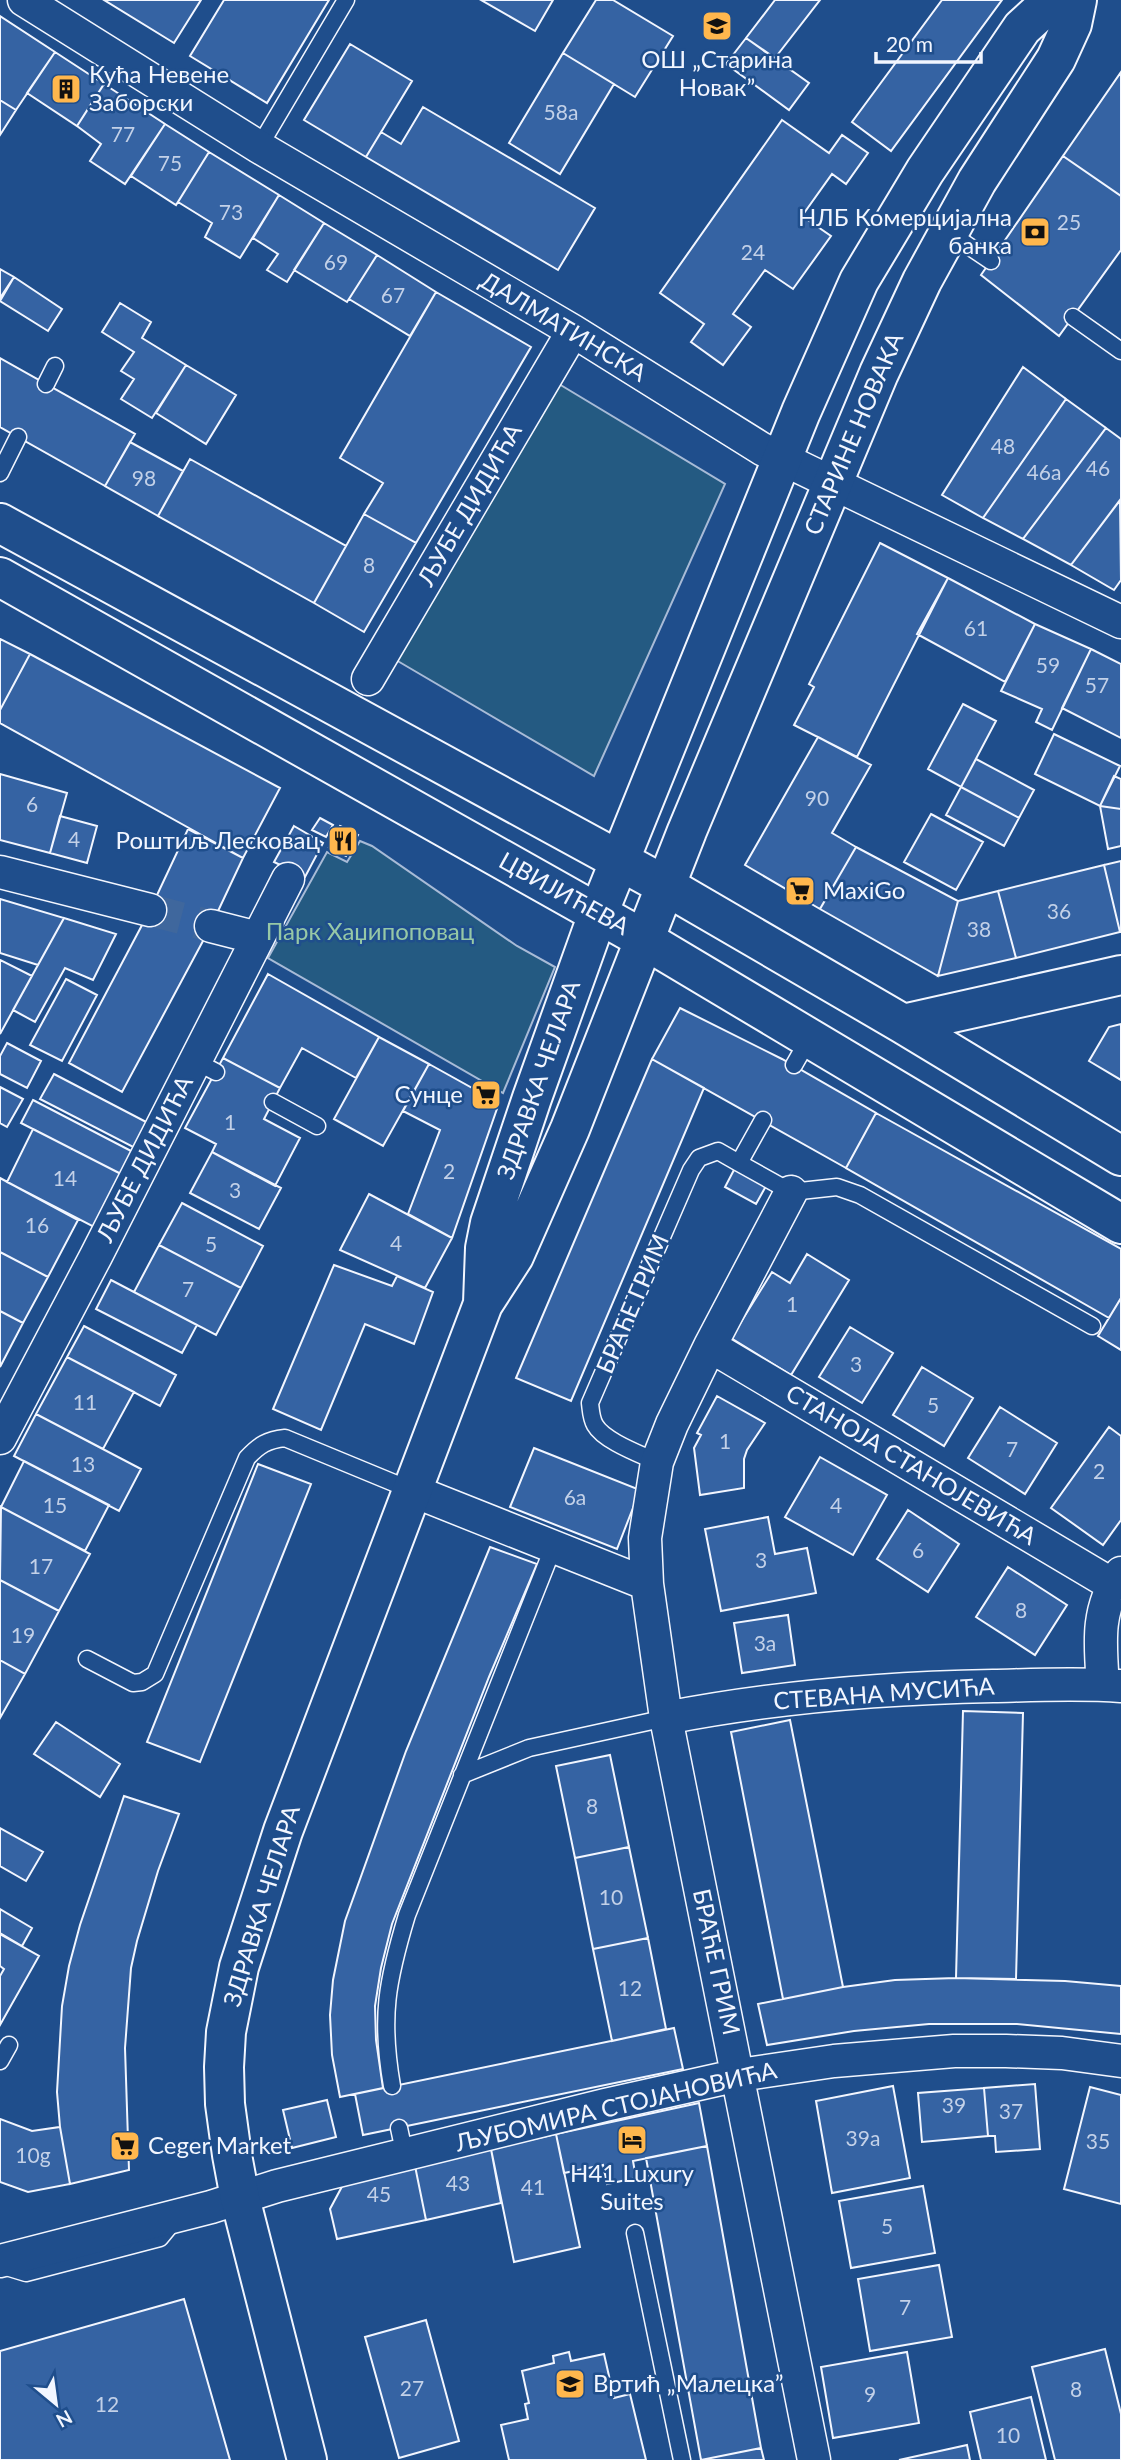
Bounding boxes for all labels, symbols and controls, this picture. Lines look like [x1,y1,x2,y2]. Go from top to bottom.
school or university icon: ОШ „Старина Новак” [700,9,734,43]
scale bar [876,21,981,65]
text: 20 m [886,31,933,56]
place label: ОШ „Старина Новак” [641,44,793,101]
place label: Кућа Невене Заборски [89,59,229,116]
building icon: Кућа Невене Заборски [49,72,83,106]
house number: 58a [544,99,578,124]
house number: 77 [111,121,135,146]
house number: 75 [158,150,182,175]
house number: 73 [219,199,243,224]
place label: НЛБ Комерцијална банка [798,202,1012,259]
house number: 25 [1057,209,1081,234]
bank icon: НЛБ Комерцијална банка [1018,215,1052,249]
house number: 24 [741,239,765,264]
house number: 69 [324,249,348,274]
street label: ДАЛМАТИНСКА [475,265,653,387]
house number: 67 [381,282,405,307]
street label: СТАРИНЕ НОВАКА [797,327,909,539]
street label: ЉУБЕ ДИДИЋА [410,417,527,591]
house number: 48 [991,433,1015,458]
house number: 46 [1086,455,1110,480]
house number: 46a [1027,459,1061,484]
house number: 98 [132,465,156,490]
house number: 8 [363,552,375,577]
house number: 61 [964,615,988,640]
house number: 59 [1036,652,1060,677]
house number: 57 [1085,672,1109,697]
house number: 90 [805,785,829,810]
house number: 6 [26,791,38,816]
restaurant icon: Роштиљ Лесковац [326,824,360,858]
place label: Роштиљ Лесковац [116,825,320,854]
house number: 4 [68,826,80,851]
street label: ЦВИЈИЋЕВА [495,845,636,941]
supermarket icon: MaxiGo [783,874,817,908]
place label: MaxiGo [823,875,905,904]
house number: 36 [1047,898,1071,923]
park label: Парк Хаџипоповац [266,916,475,945]
house number: 38 [967,916,991,941]
street label: ЗДРАВКА ЧЕЛАРА [490,975,586,1183]
street label: ЉУБЕ ДИДИЋА [89,1070,198,1247]
supermarket icon: Сунце [469,1078,503,1112]
place label: Сунце [395,1079,463,1108]
house number: 1 [224,1109,236,1134]
house number: 2 [443,1158,455,1183]
house number: 14 [53,1165,77,1190]
house number: 3 [229,1177,241,1202]
house number: 16 [25,1212,49,1237]
street label: БРАЋЕ ГРИМ [589,1229,674,1377]
house number: 4 [390,1230,402,1255]
house number: 5 [205,1231,217,1256]
house number: 7 [182,1276,194,1301]
house number: 1 [786,1291,798,1316]
house number: 3 [850,1351,862,1376]
street label: СТАНОЈА СТАНОЈЕВИЋА [781,1377,1043,1550]
house number: 11 [73,1389,97,1414]
house number: 5 [927,1392,939,1417]
house number: 1 [719,1428,731,1453]
house number: 7 [1006,1436,1018,1461]
house number: 13 [71,1451,95,1476]
house number: 2 [1093,1458,1105,1483]
house number: 6a [564,1484,586,1509]
house number: 15 [43,1492,67,1517]
house number: 4 [830,1492,842,1517]
house number: 6 [912,1537,924,1562]
house number: 3 [755,1547,767,1572]
house number: 17 [29,1553,53,1578]
house number: 8 [1015,1597,1027,1622]
house number: 19 [11,1622,35,1647]
house number: 3a [754,1630,776,1655]
street label: СТЕВАНА МУСИЋА [772,1670,996,1715]
house number: 8 [586,1793,598,1818]
street label: ЗДРАВКА ЧЕЛАРА [216,1801,305,2010]
house number: 10 [599,1884,623,1909]
street label: БРАЋЕ ГРИМ [688,1886,747,2037]
house number: 12 [618,1975,642,2000]
street label: ЉУБОМИРА СТОЈАНОВИЋА [451,2054,780,2157]
house number: 39 [942,2092,966,2117]
house number: 37 [999,2098,1023,2123]
hotel icon: H41 Luxury Suites [615,2123,649,2157]
house number: 39a [846,2125,880,2150]
house number: 35 [1086,2128,1110,2153]
supermarket icon: Ceger Market [108,2129,142,2163]
place label: Ceger Market [148,2130,291,2159]
house number: 10g [15,2142,51,2167]
place label: H41 Luxury Suites [570,2158,695,2215]
house number: 43 [446,2170,470,2195]
house number: 41 [521,2174,545,2199]
house number: 45 [367,2181,391,2206]
house number: 5 [881,2213,893,2238]
house number: 7 [899,2294,911,2319]
school or university icon: Вртић „Малецка” [553,2367,587,2401]
place label: Вртић „Малецка” [593,2368,784,2397]
north arrow [21,2369,91,2439]
house number: 27 [400,2375,424,2400]
house number: 8 [1070,2376,1082,2401]
house number: 9 [864,2381,876,2406]
house number: 12 [95,2391,119,2416]
text: N [53,2406,76,2433]
house number: 10 [996,2422,1020,2447]

